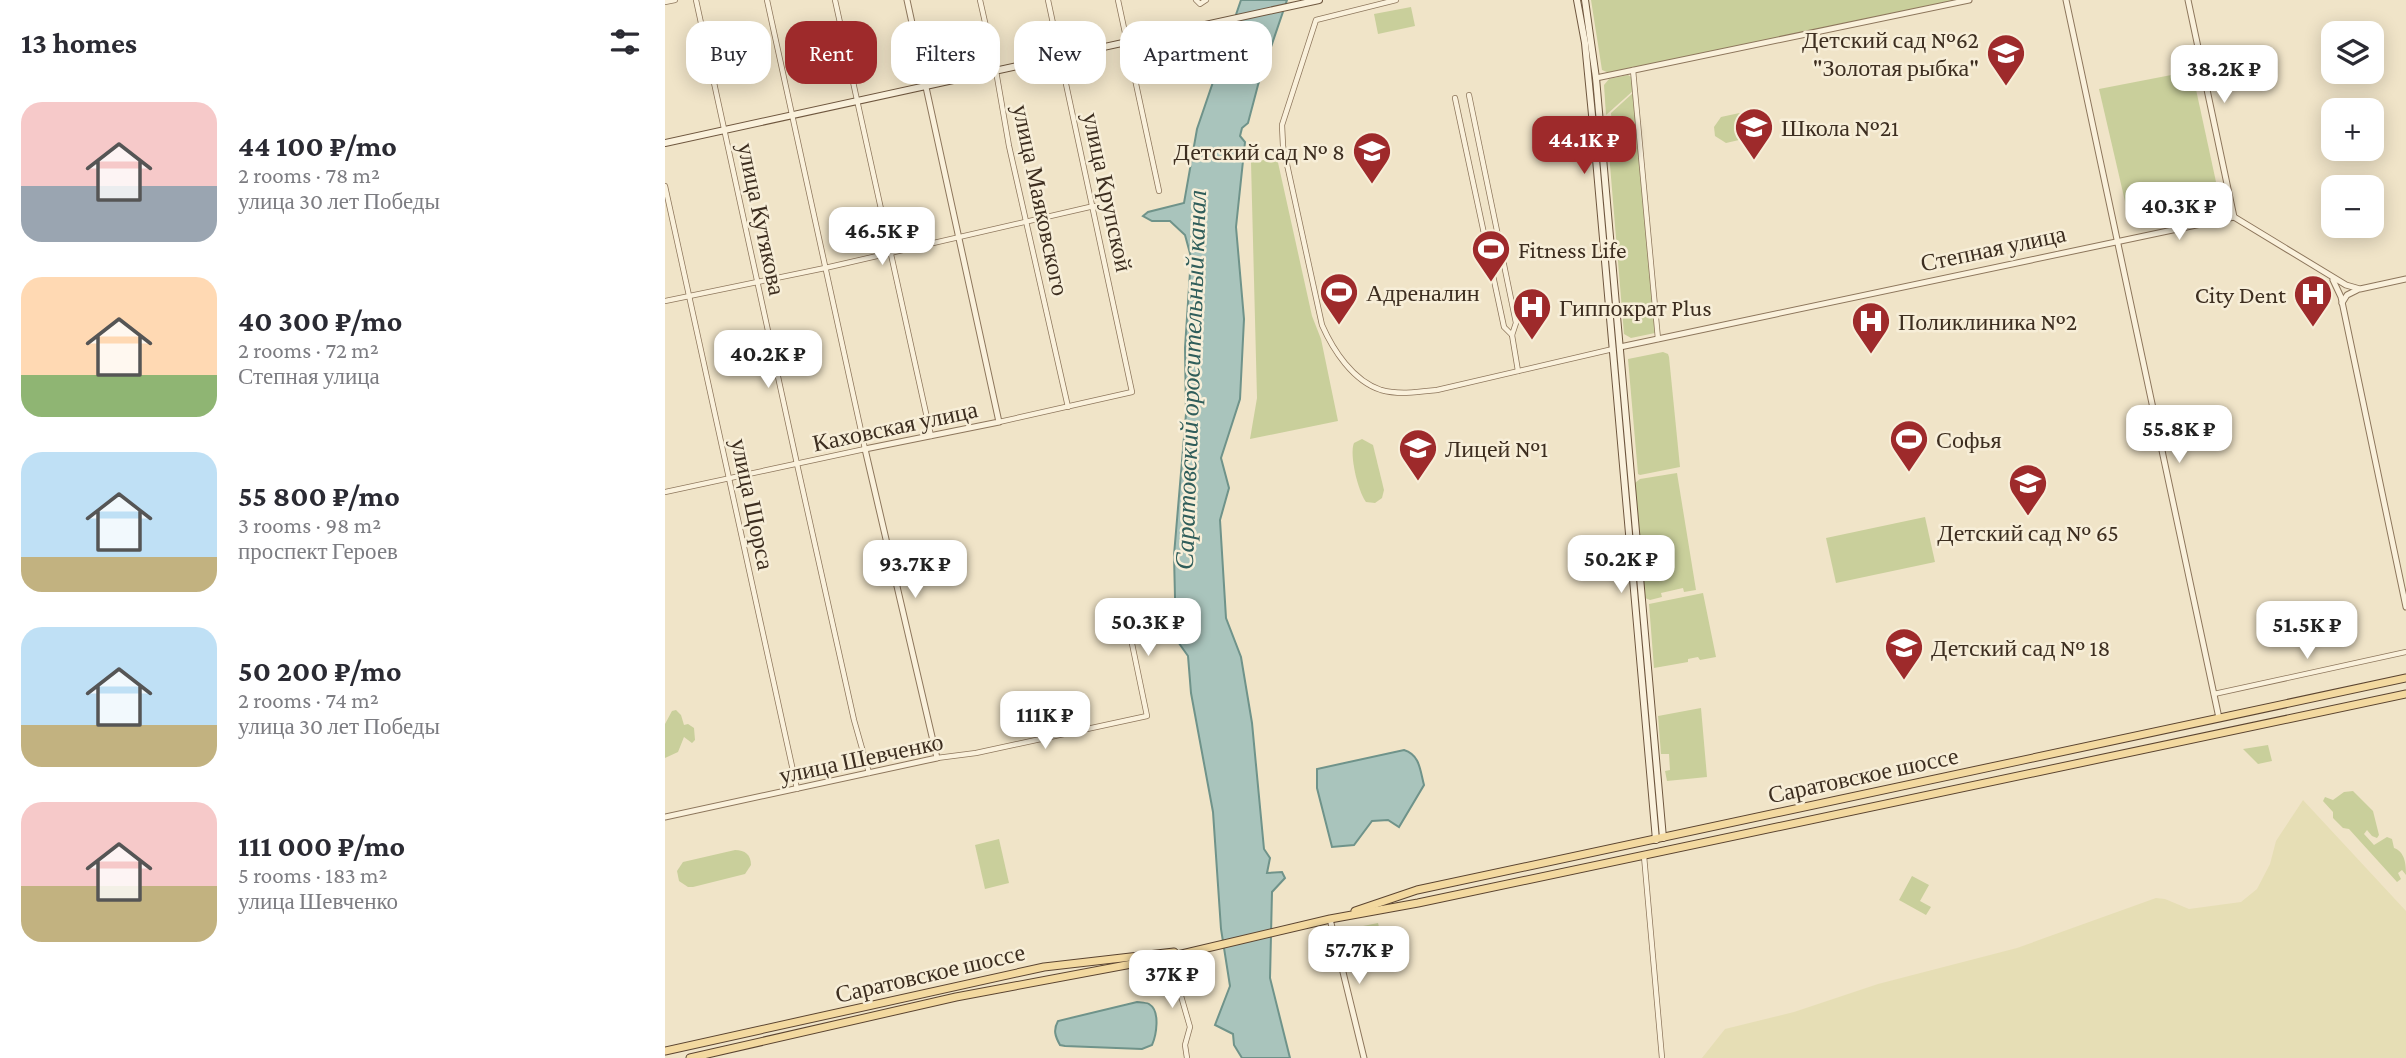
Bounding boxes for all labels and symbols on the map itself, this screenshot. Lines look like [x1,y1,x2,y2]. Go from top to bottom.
place label: Детский сад №62 "Золотая рыбка" [1802,26,1979,81]
school or university icon: Детский сад №62 "Золотая рыбка" [1985,32,2027,87]
pin: 38.2K ₽ [2159,46,2289,105]
street label: улица Маяковского [1008,102,1074,298]
school or university icon: Школа №21 [1733,106,1775,161]
street label: улица Крупской [1078,110,1138,274]
place label: Школа №21 [1781,114,1899,141]
pin: 44.1K ₽ [1519,116,1649,176]
school or university icon: Детский сад № 8 [1351,130,1393,185]
place label: Детский сад № 8 [1174,138,1345,165]
street label: улица Кутякова [733,140,791,298]
pin: 40.3K ₽ [2114,182,2244,242]
water label: Саратовский оросительный канал [1170,189,1212,571]
pin: 46.5K ₽ [817,208,947,267]
street label: Степная улица [1918,219,2069,277]
sports icon: Fitness Life [1470,228,1512,283]
place label: Fitness Life [1518,236,1627,263]
sports icon: Адреналин [1318,271,1360,326]
hospital icon: City Dent [2292,273,2334,328]
place label: Адреналин [1366,279,1480,306]
place label: City Dent [2195,281,2287,308]
hospital icon: Гиппократ Plus [1511,286,1553,341]
place label: Гиппократ Plus [1559,294,1712,321]
hospital icon: Поликлиника №2 [1850,300,1892,355]
place label: Поликлиника №2 [1898,308,2077,335]
pin: 40.2K ₽ [703,330,833,390]
street label: Каховская улица [810,395,980,457]
pin: 55.8K ₽ [2114,406,2244,465]
sports icon: Софья [1888,418,1930,473]
place label: Софья [1936,426,2002,453]
school or university icon: Лицей №1 [1397,427,1439,482]
place label: Лицей №1 [1445,435,1548,462]
street label: улица Щорса [726,436,780,572]
school or university icon: Детский сад № 65 [2007,462,2049,517]
place label: Детский сад № 65 [1937,519,2119,546]
pin: 50.2K ₽ [1556,536,1686,595]
pin: 93.7K ₽ [850,540,980,600]
pin: 50.3K ₽ [1083,598,1213,658]
pin: 51.5K ₽ [2242,602,2372,661]
school or university icon: Детский сад № 18 [1883,626,1925,681]
place label: Детский сад № 18 [1931,634,2110,661]
pin: 111K ₽ [988,692,1102,751]
street label: улица Шевченко [776,727,946,789]
street label: Саратовское шоссе [1765,742,1961,808]
pin: 57.7K ₽ [1294,926,1424,986]
street label: Саратовское шоссе [832,938,1028,1008]
pin: 37K ₽ [1123,950,1221,1010]

